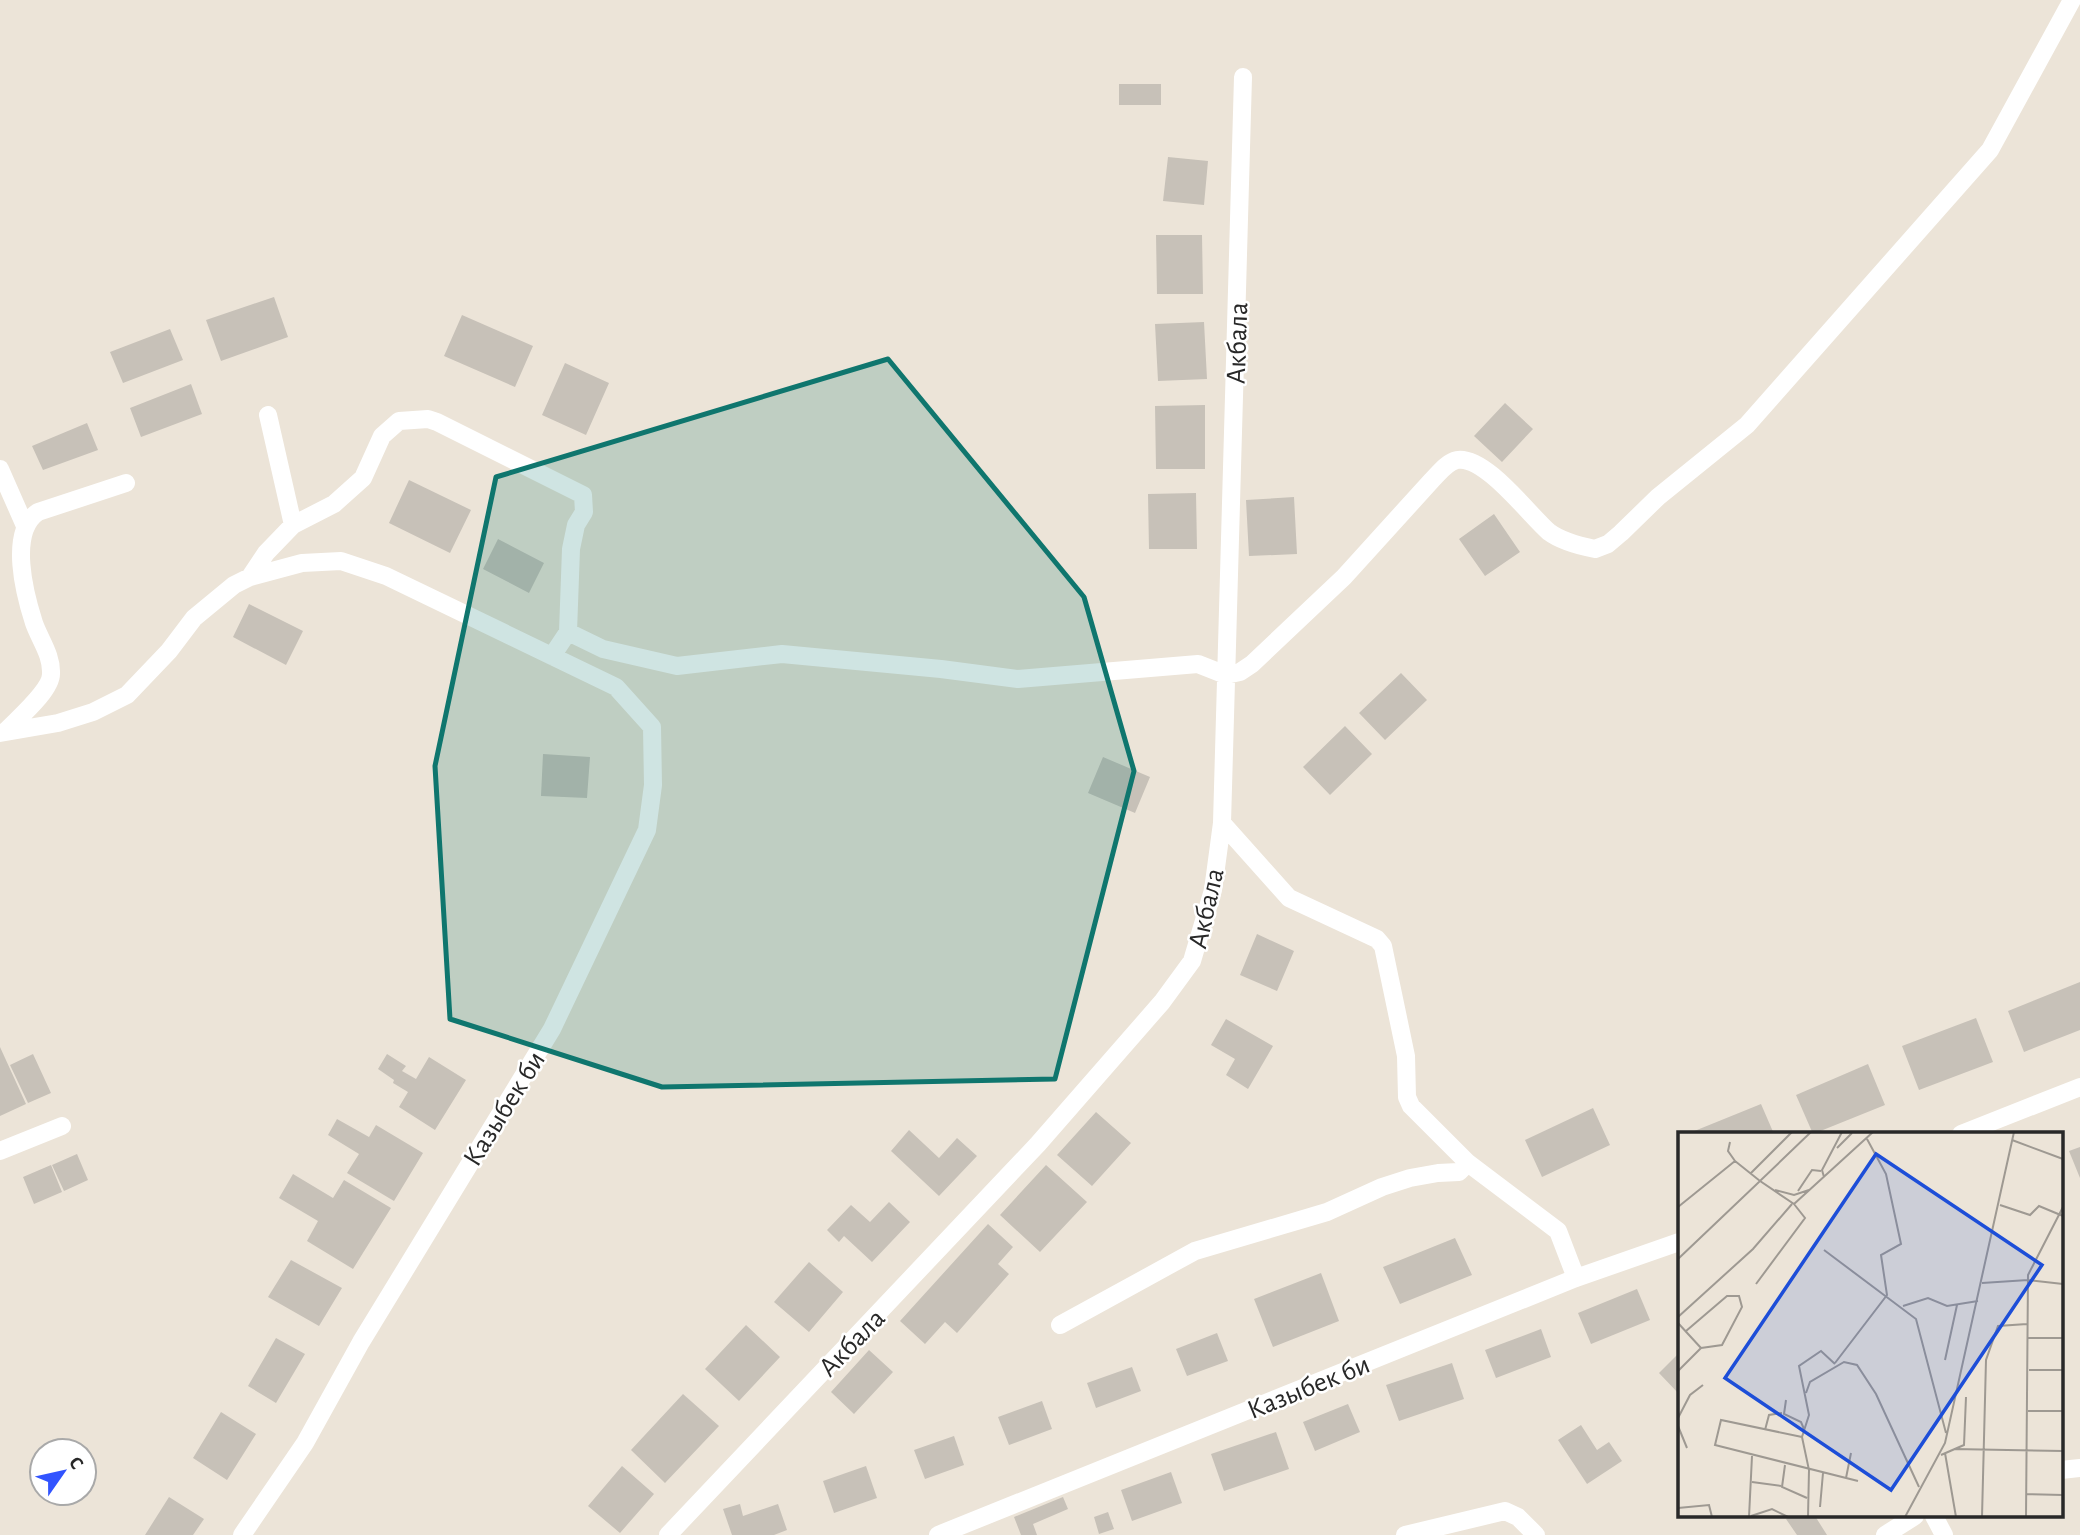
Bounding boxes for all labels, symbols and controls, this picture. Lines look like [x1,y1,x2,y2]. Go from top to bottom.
street label: Акбала [1223,302,1253,384]
street label: Акбала [1184,865,1230,951]
street label: Казыбек би [459,1047,551,1171]
inset map [1678,1132,2062,1518]
street label: Акбала [814,1304,891,1383]
street label: Казыбек би [1243,1351,1374,1425]
north arrow [28,1437,98,1507]
text: С [65,1454,87,1473]

